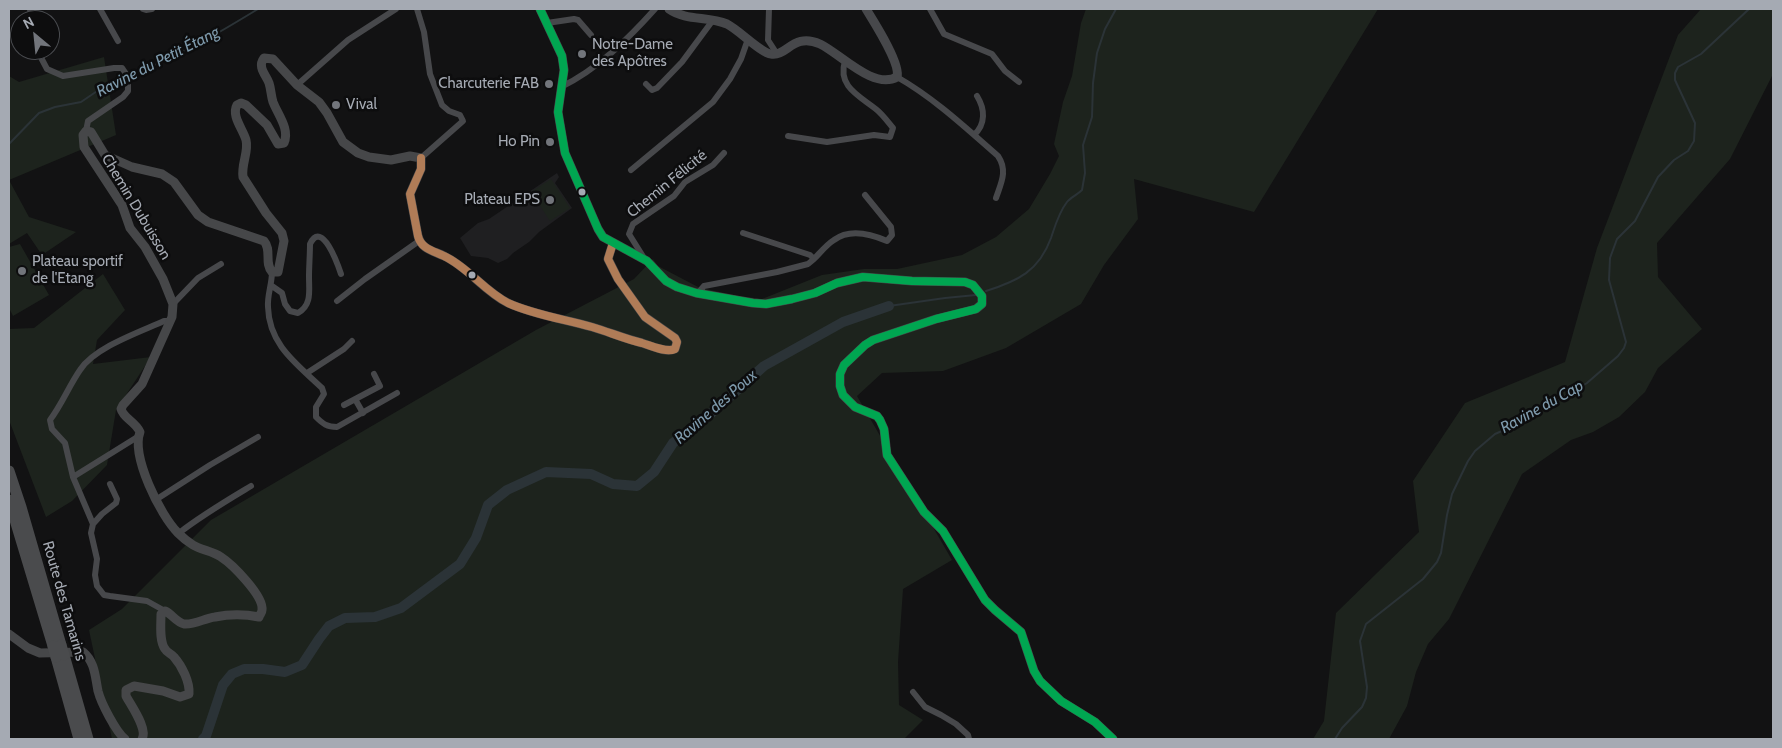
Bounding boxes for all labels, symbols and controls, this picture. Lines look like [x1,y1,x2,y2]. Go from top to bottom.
north arrow [10,10,60,60]
text: N [20,12,37,33]
water label: Ravine du Petit Étang [93,23,223,101]
place label: Notre-Dame des Apôtres [592,36,673,71]
marker: Notre-Dame des Apôtres [576,48,588,60]
place label: Charcuterie FAB [438,75,539,93]
marker: Charcuterie FAB [543,78,555,90]
place label: Vival [346,96,377,114]
marker: Vival [330,99,342,111]
place label: Ho Pin [498,133,540,151]
marker: Ho Pin [544,136,556,148]
street label: Chemin Félicité [623,146,711,222]
street label: Chemin Dubuisson [97,151,175,263]
unlabelled marker [577,187,587,197]
place label: Plateau EPS [464,191,540,209]
marker: Plateau EPS [544,194,556,206]
place label: Plateau sportif de l'Etang [32,253,123,288]
marker: Plateau sportif de l'Etang [16,265,28,277]
unlabelled marker [467,270,477,280]
water label: Ravine des Poux [671,366,761,448]
water label: Ravine du Cap [1497,376,1587,438]
street label: Route des Tamarins [38,539,90,663]

